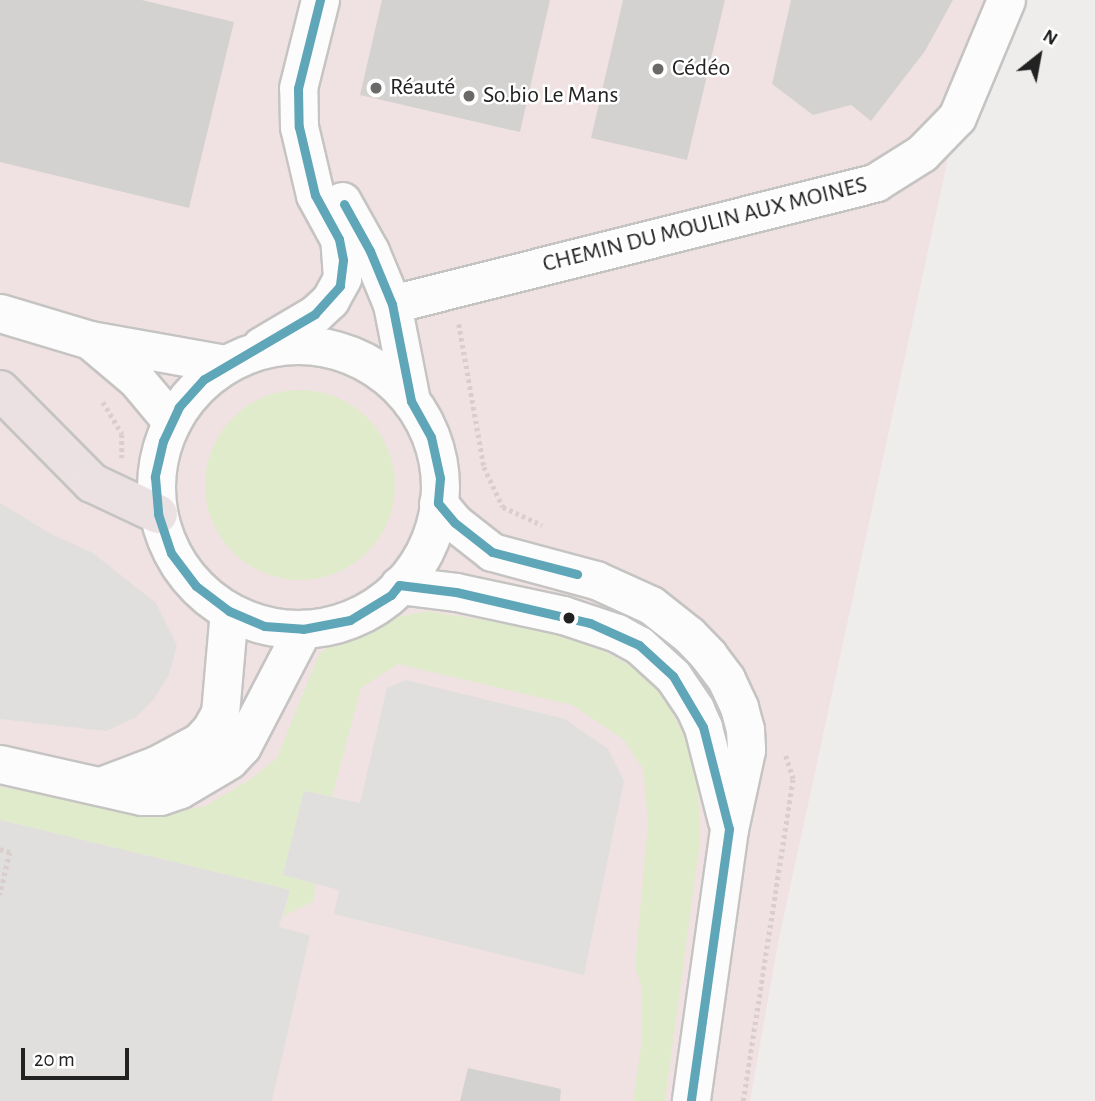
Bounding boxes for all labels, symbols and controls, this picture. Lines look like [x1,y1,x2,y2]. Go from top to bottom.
north arrow [1004,21,1074,91]
text: N [1040,26,1061,49]
place label: Cédéo [672,55,730,83]
marker: Cédéo [650,61,666,77]
place label: Réauté [390,74,455,102]
marker: Réauté [368,80,384,96]
place label: So.bio Le Mans [483,82,618,110]
marker: So.bio Le Mans [461,88,477,104]
street label: CHEMIN DU MOULIN AUX MOINES [540,171,870,279]
unlabelled marker [562,611,576,625]
scale bar [24,1034,133,1078]
text: 20 m [34,1049,75,1070]

